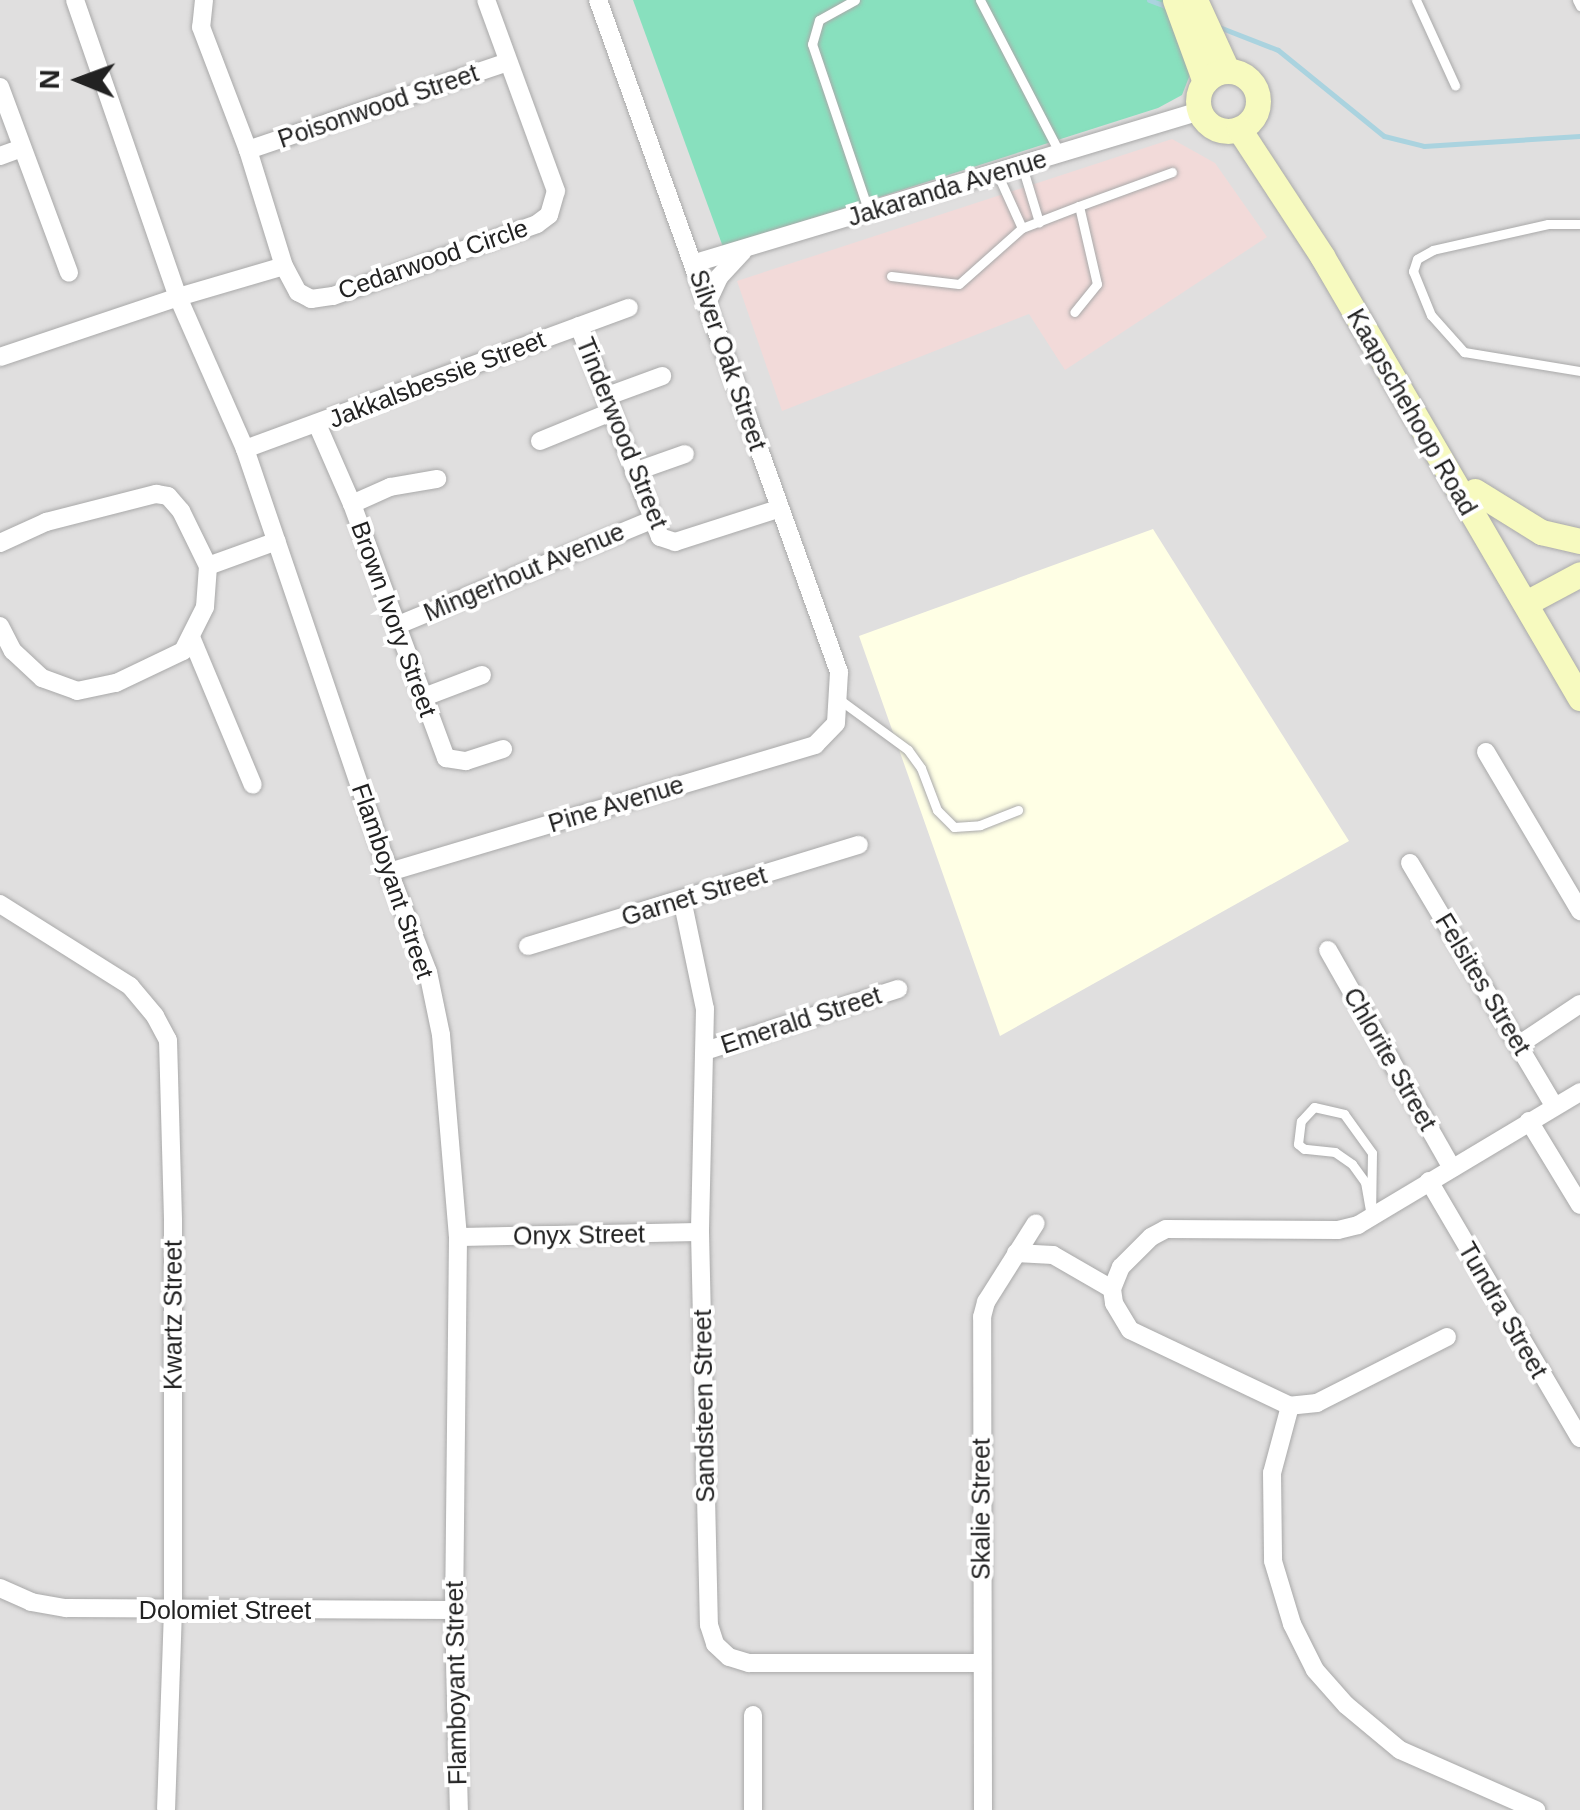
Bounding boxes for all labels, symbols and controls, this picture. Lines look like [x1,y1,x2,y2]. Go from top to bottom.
north arrow [30,30,130,130]
street label: Poisonwood Street [274,58,482,154]
text: N [34,69,65,90]
street label: Jakaranda Avenue [843,143,1051,233]
street label: Cedarwood Circle [334,212,532,306]
street label: Silver Oak Street [683,266,773,454]
street label: Kaapschehoop Road [1341,303,1483,521]
street label: Jakkalsbessie Street [325,324,549,434]
street label: Tinderwood Street [570,333,674,533]
street label: Mingerhout Avenue [419,516,629,628]
street label: Brown Ivory Street [345,517,443,721]
street label: Pine Avenue [544,769,688,839]
street label: Flamboyant Street [346,780,440,982]
street label: Garnet Street [618,860,770,932]
street label: Felsites Street [1429,908,1537,1060]
street label: Emerald Street [717,980,885,1060]
street label: Chlorite Street [1337,982,1443,1136]
street label: Onyx Street [513,1219,645,1251]
street label: Tundra Street [1452,1237,1554,1383]
street label: Kwartz Street [158,1240,188,1390]
street label: Sandsteen Street [687,1309,721,1503]
street label: Skalie Street [966,1438,996,1580]
street label: Flamboyant Street [439,1581,473,1785]
street label: Dolomiet Street [139,1595,311,1625]

